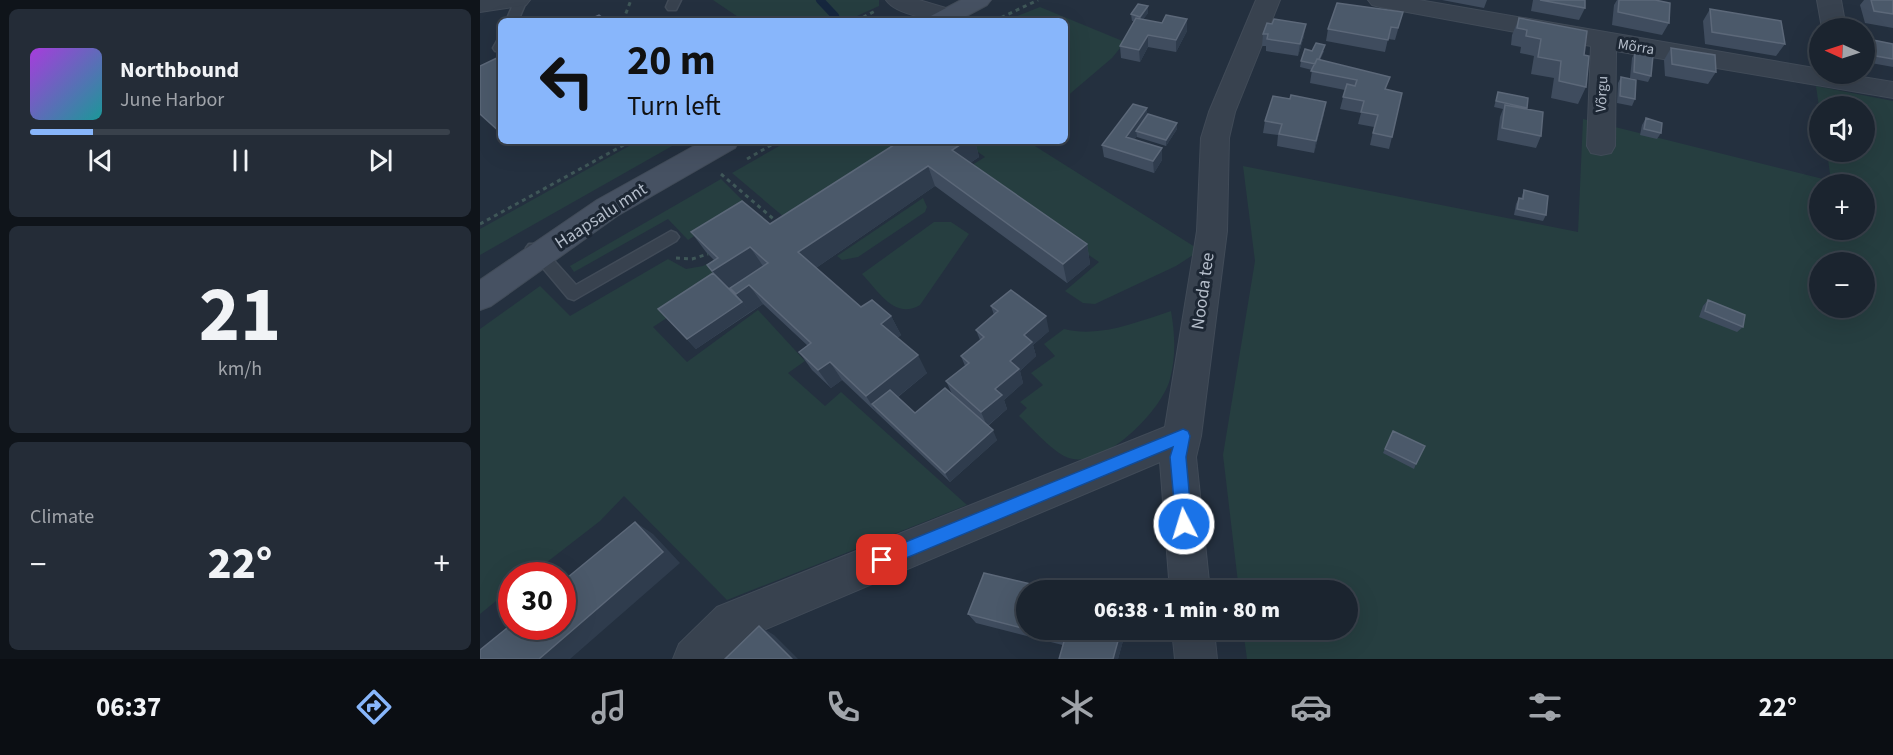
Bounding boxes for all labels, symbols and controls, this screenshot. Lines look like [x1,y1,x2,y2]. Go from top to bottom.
north arrow [1809,18,1875,84]
map controls [1809,18,1875,318]
text: 20 m [627,31,716,91]
street label: Mõrra [1616,34,1656,60]
icon: left [528,42,606,120]
text: Northbound [120,54,239,86]
street label: Võrgu [1591,75,1613,113]
text: June Harbor [120,86,224,114]
text: Turn left [627,87,721,126]
button: sound [1809,96,1875,162]
icon: previous [84,144,117,177]
icon: pause [224,144,257,177]
icon: next [364,144,397,177]
button: + [1809,174,1875,240]
street label: Haapsalu mnt [550,177,652,255]
street label: Nooda tee [1185,251,1221,331]
button: − [1809,252,1875,318]
text: 21 [199,260,281,371]
text: km/h [218,355,262,383]
position arrow [1152,492,1216,556]
text: Climate [30,503,94,531]
text: 22° [208,532,272,596]
pin [856,534,907,585]
text: − [30,541,46,588]
text: + [434,541,450,588]
icon: arrive [865,543,898,576]
speed limit sign: 30 [498,562,576,640]
text: 06:38 · 1 min · 80 m [1094,594,1280,626]
icon: directions [353,686,395,728]
icon: music [588,686,630,728]
icon: phone [822,686,864,728]
icon: climate [1056,686,1098,728]
icon: car [1290,686,1332,728]
icon: filters [1524,686,1566,728]
text: 06:37 [96,688,161,727]
text: 22° [1759,688,1797,727]

